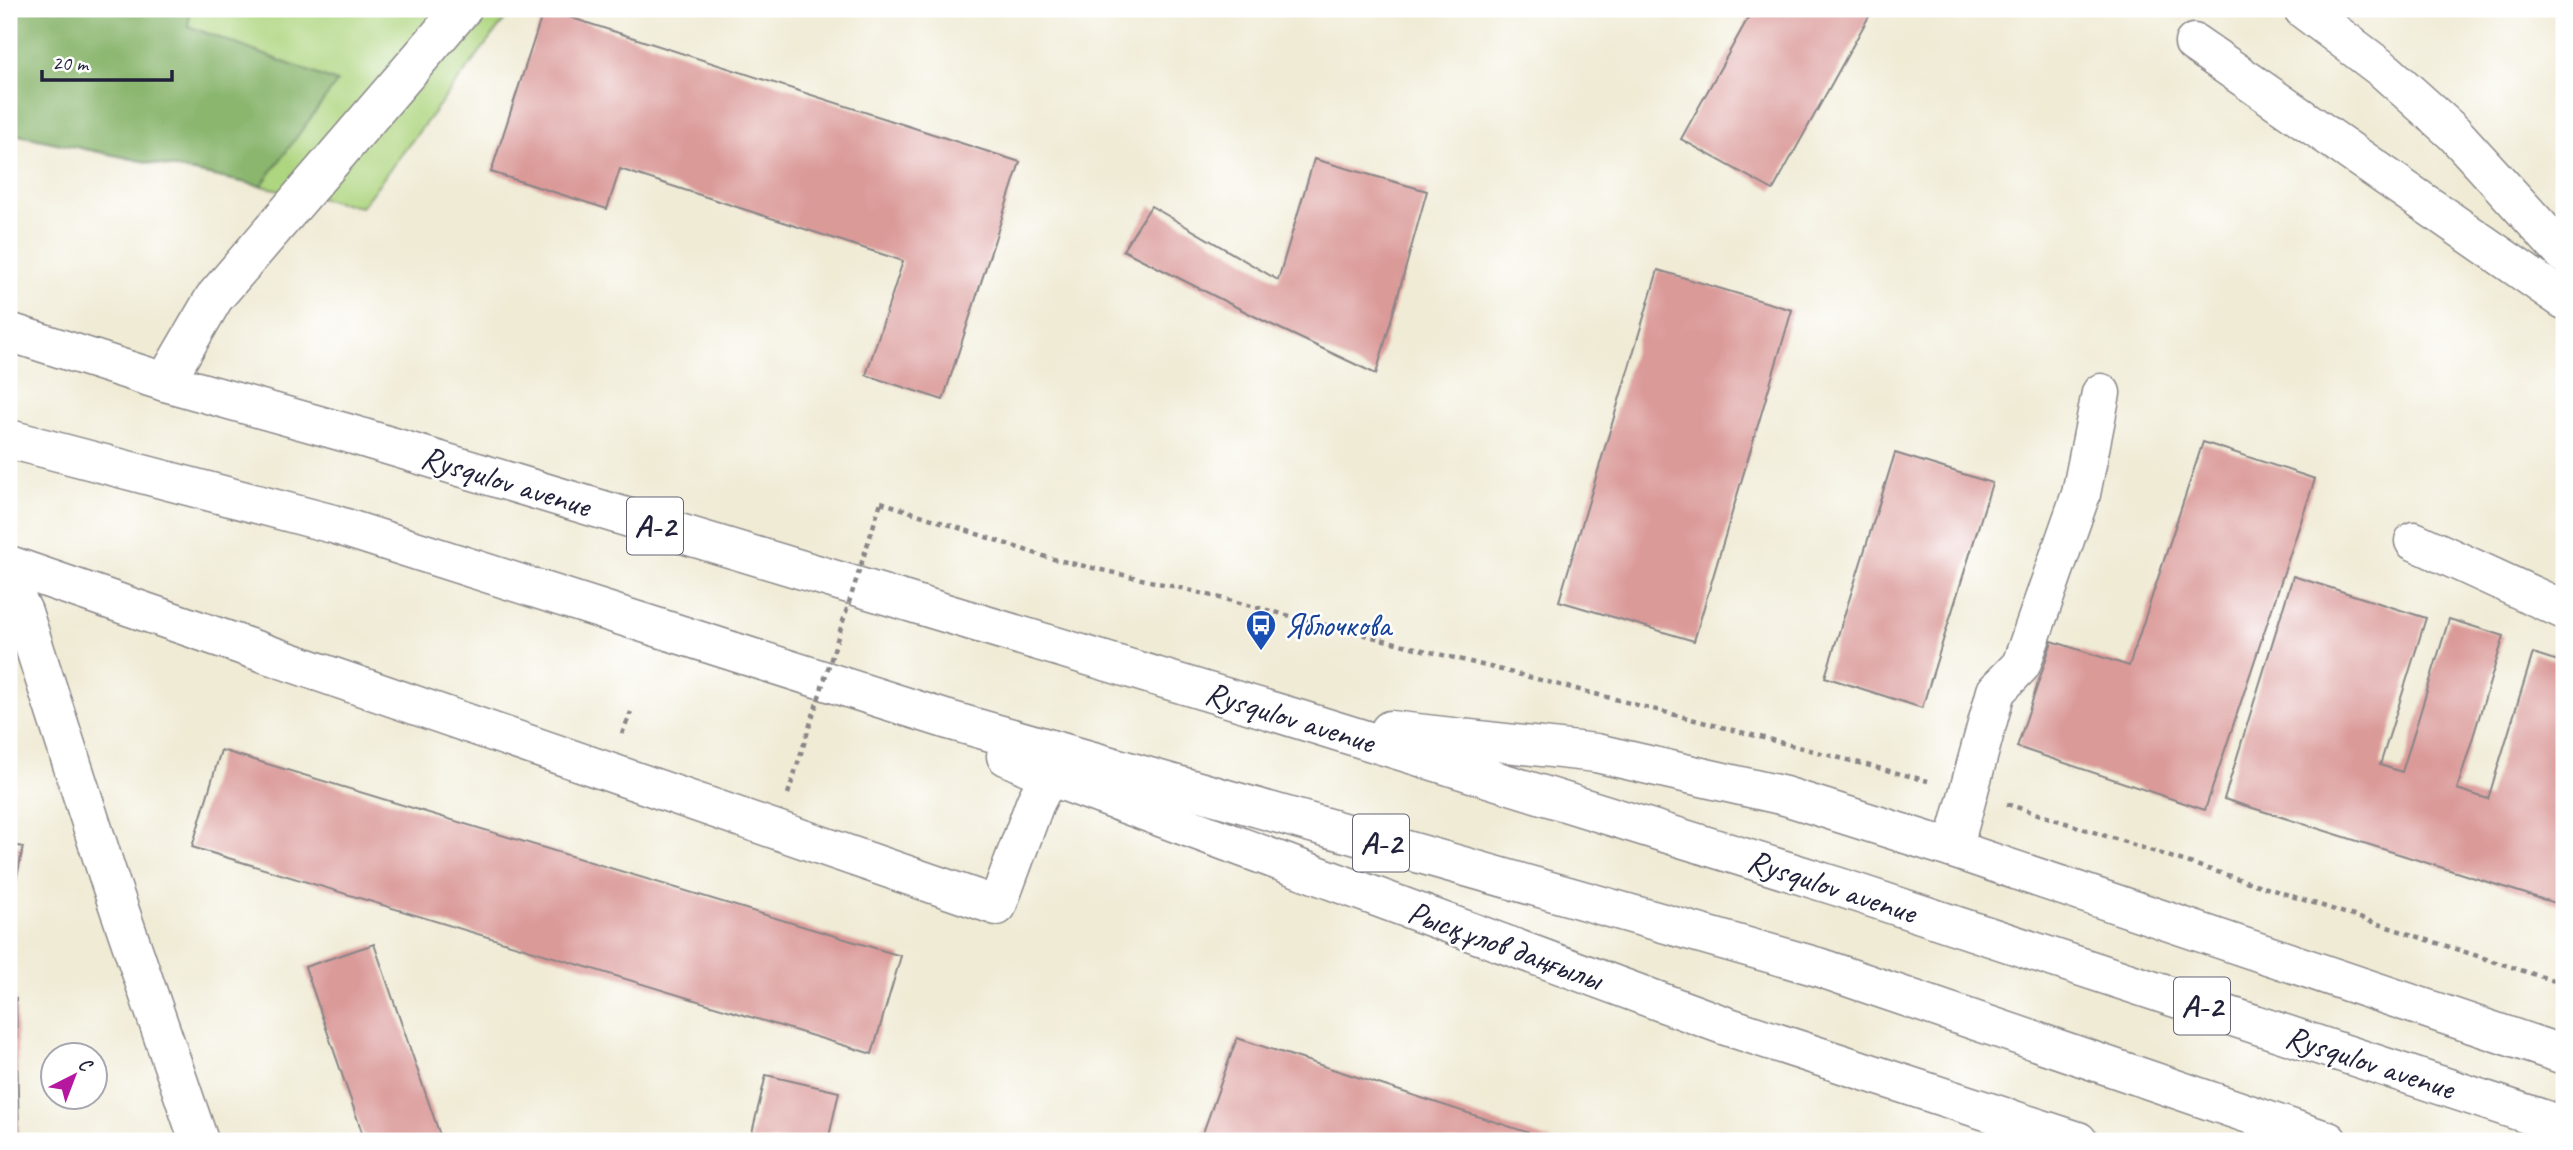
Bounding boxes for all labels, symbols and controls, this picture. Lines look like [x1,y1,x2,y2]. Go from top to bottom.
scale bar [42,38,172,82]
text: 20 m [52,50,90,76]
street label: Rysqulov avenue [416,435,598,527]
road number: A-2 [627,498,683,554]
place label: Яблочкова [1284,604,1393,646]
bus stop icon: Яблочкова [1244,608,1278,652]
street label: Rysqulov avenue [1200,671,1382,763]
road number: A-2 [1353,814,1409,872]
street label: Rysqulov avenue [1742,839,1924,934]
street label: Рысқұлов даңғылы [1402,890,1610,1000]
road number: A-2 [2174,978,2230,1035]
street label: Rysqulov avenue [2280,1015,2462,1110]
north arrow [38,1042,108,1112]
text: С [73,1052,98,1078]

